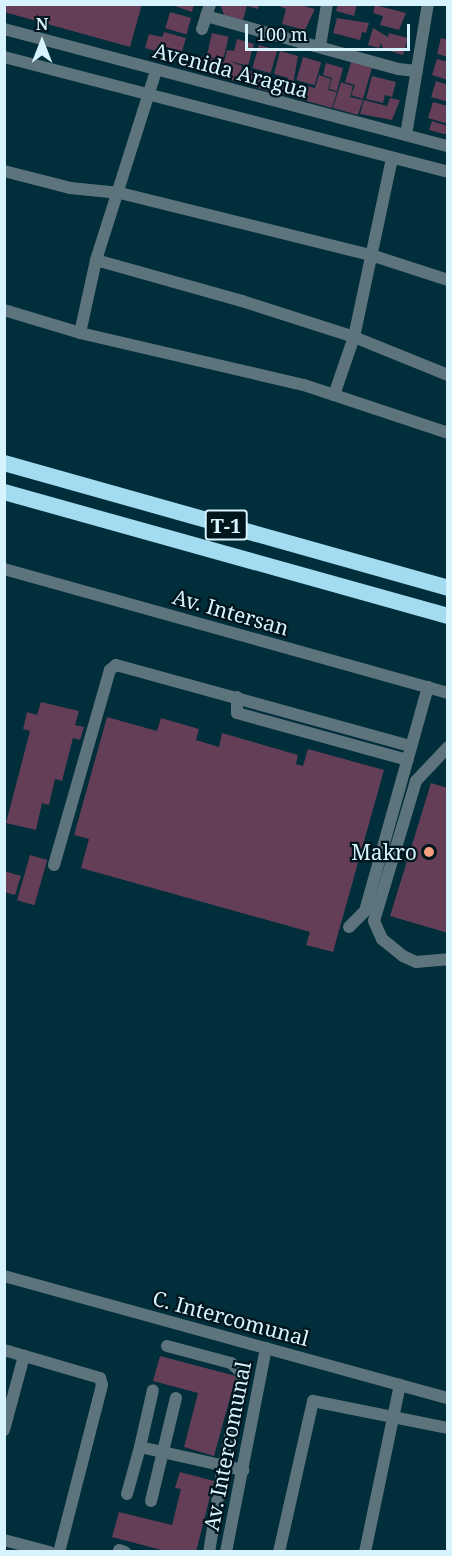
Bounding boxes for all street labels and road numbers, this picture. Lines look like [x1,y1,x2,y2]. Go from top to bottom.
street label: Avenida Aragua [150,37,312,103]
road number: T-1 [204,508,248,542]
street label: Av. Intersan [170,583,292,641]
street label: C. Intercomunal [150,1285,312,1351]
street label: Av. Intercomunal [198,1359,256,1533]

